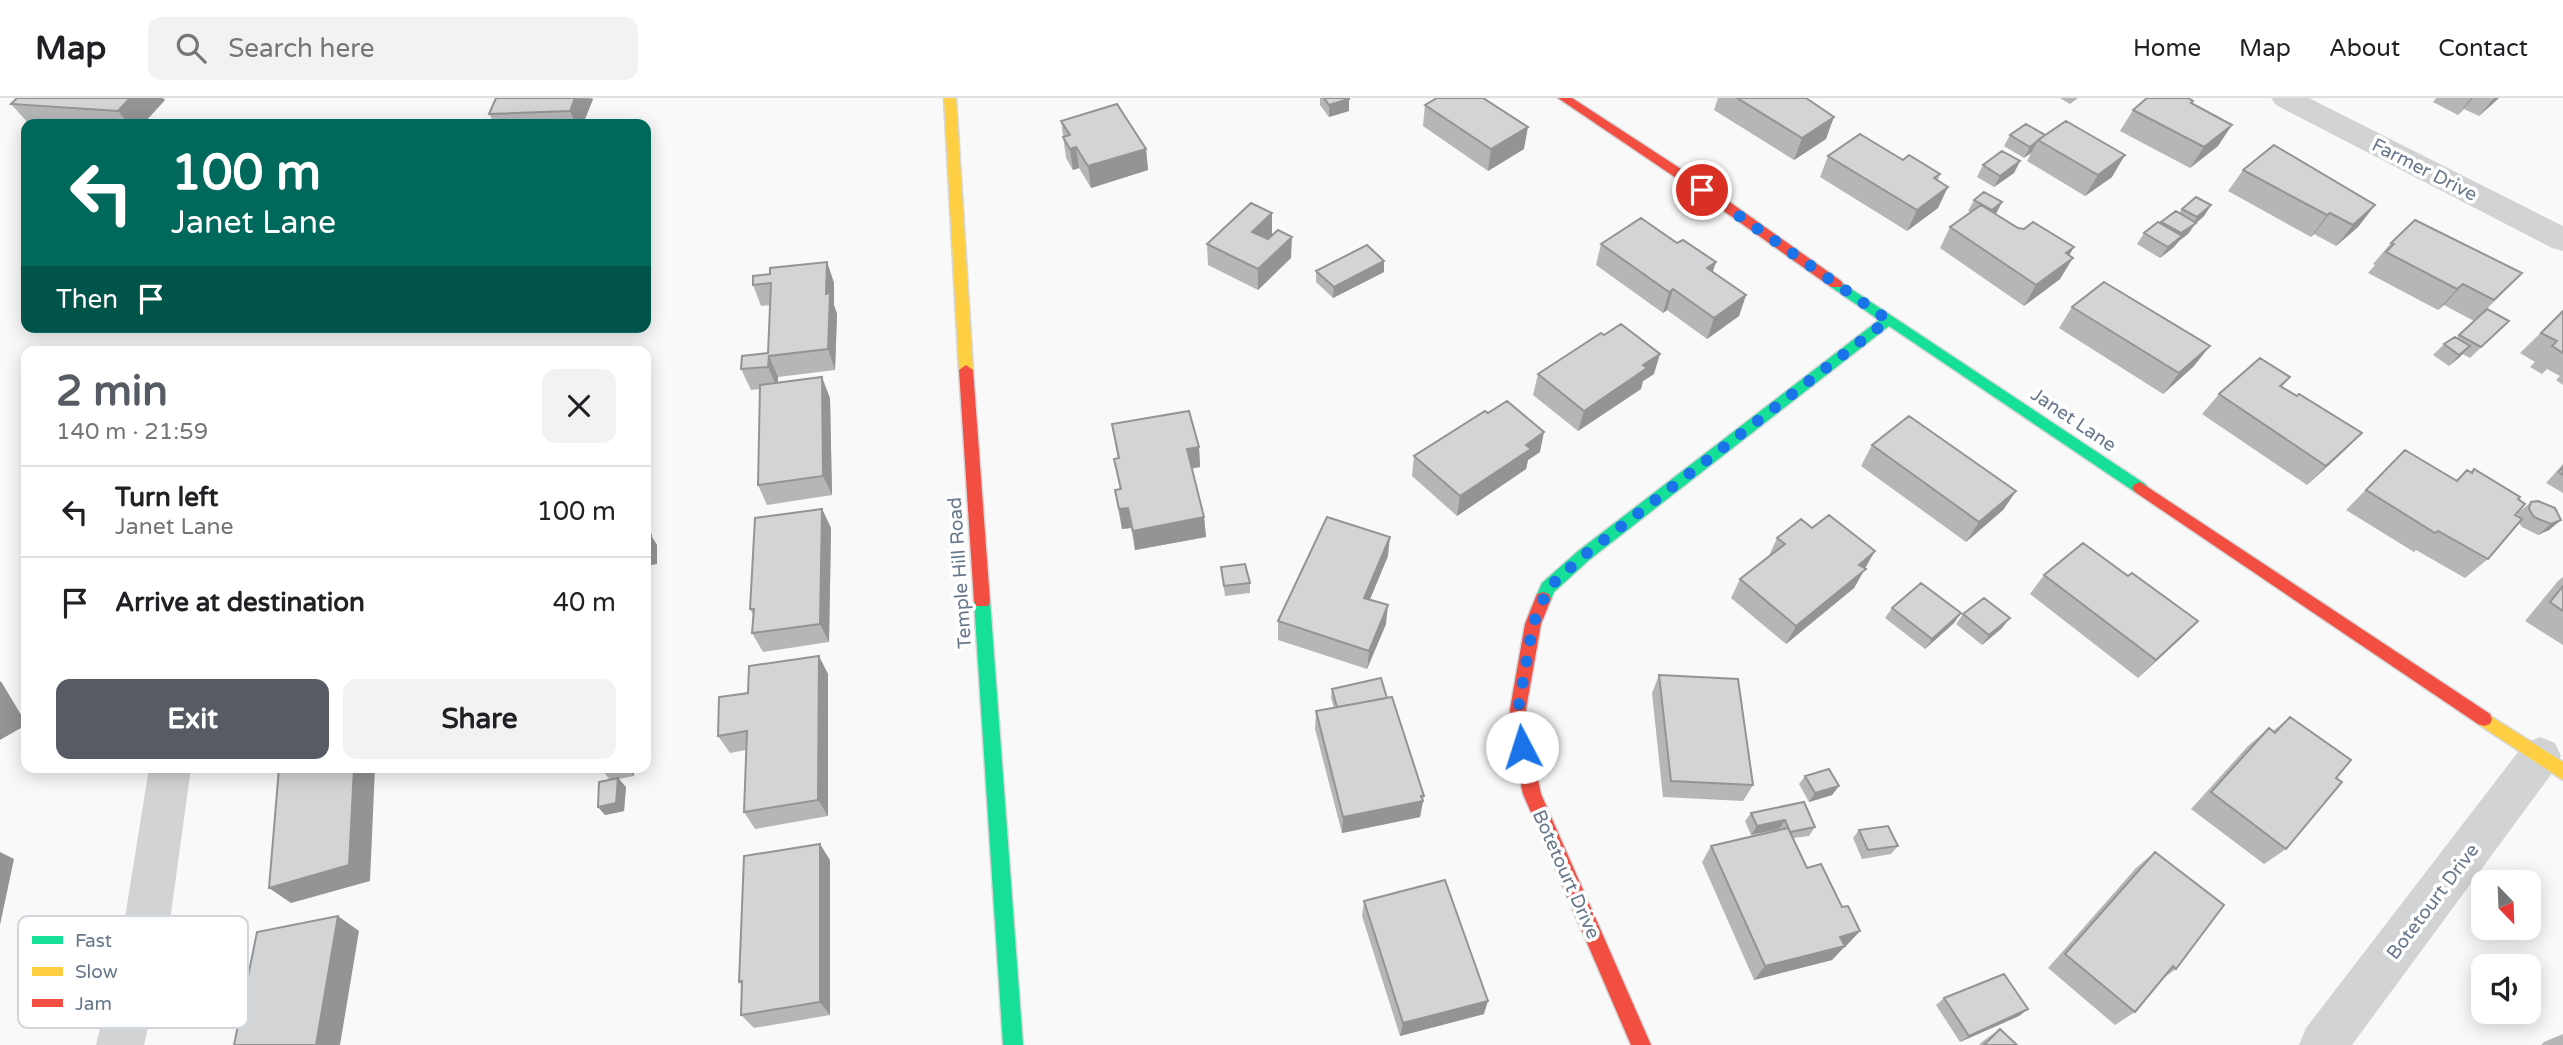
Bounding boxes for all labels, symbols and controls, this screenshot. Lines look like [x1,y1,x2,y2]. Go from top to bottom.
search box [148,17,638,80]
text: Map [35,29,106,68]
icon: search [172,29,210,67]
text: Search here [228,33,374,64]
text: Home [2133,34,2201,63]
text: Map [2239,34,2291,63]
text: About [2329,34,2400,63]
text: Contact [2438,34,2528,63]
street label: Farmer Drive [2368,134,2481,206]
text: 100 m [171,144,321,203]
icon: left [56,147,147,238]
pin [1672,160,1732,220]
icon: arrive [1683,171,1721,209]
text: Janet Lane [171,204,336,242]
icon: arrive [132,280,170,318]
text: Then [56,284,118,315]
text: 2 min [56,366,168,417]
button: close [542,369,616,443]
street label: Janet Lane [2027,383,2120,456]
text: 140 m · 21:59 [56,418,208,446]
text: Turn left [115,482,218,513]
icon: left [56,493,94,531]
text: 100 m [536,496,616,527]
street label: Temple Hill Road [944,496,976,650]
text: Janet Lane [115,513,234,541]
icon: arrive [56,584,94,622]
text: Arrive at destination [115,587,365,618]
text: 40 m [553,587,616,618]
button: Exit [56,679,329,759]
button: Share [343,679,616,759]
position arrow [1485,710,1559,784]
street label: Botetourt Drive [1528,806,1604,942]
street label: Botetourt Drive [2382,839,2483,964]
north arrow [2471,870,2541,940]
map controls [2471,870,2541,1024]
legend [18,916,248,1028]
text: Fast [75,930,112,952]
button: sound [2471,954,2541,1024]
text: Slow [75,961,118,983]
text: Jam [75,993,112,1015]

